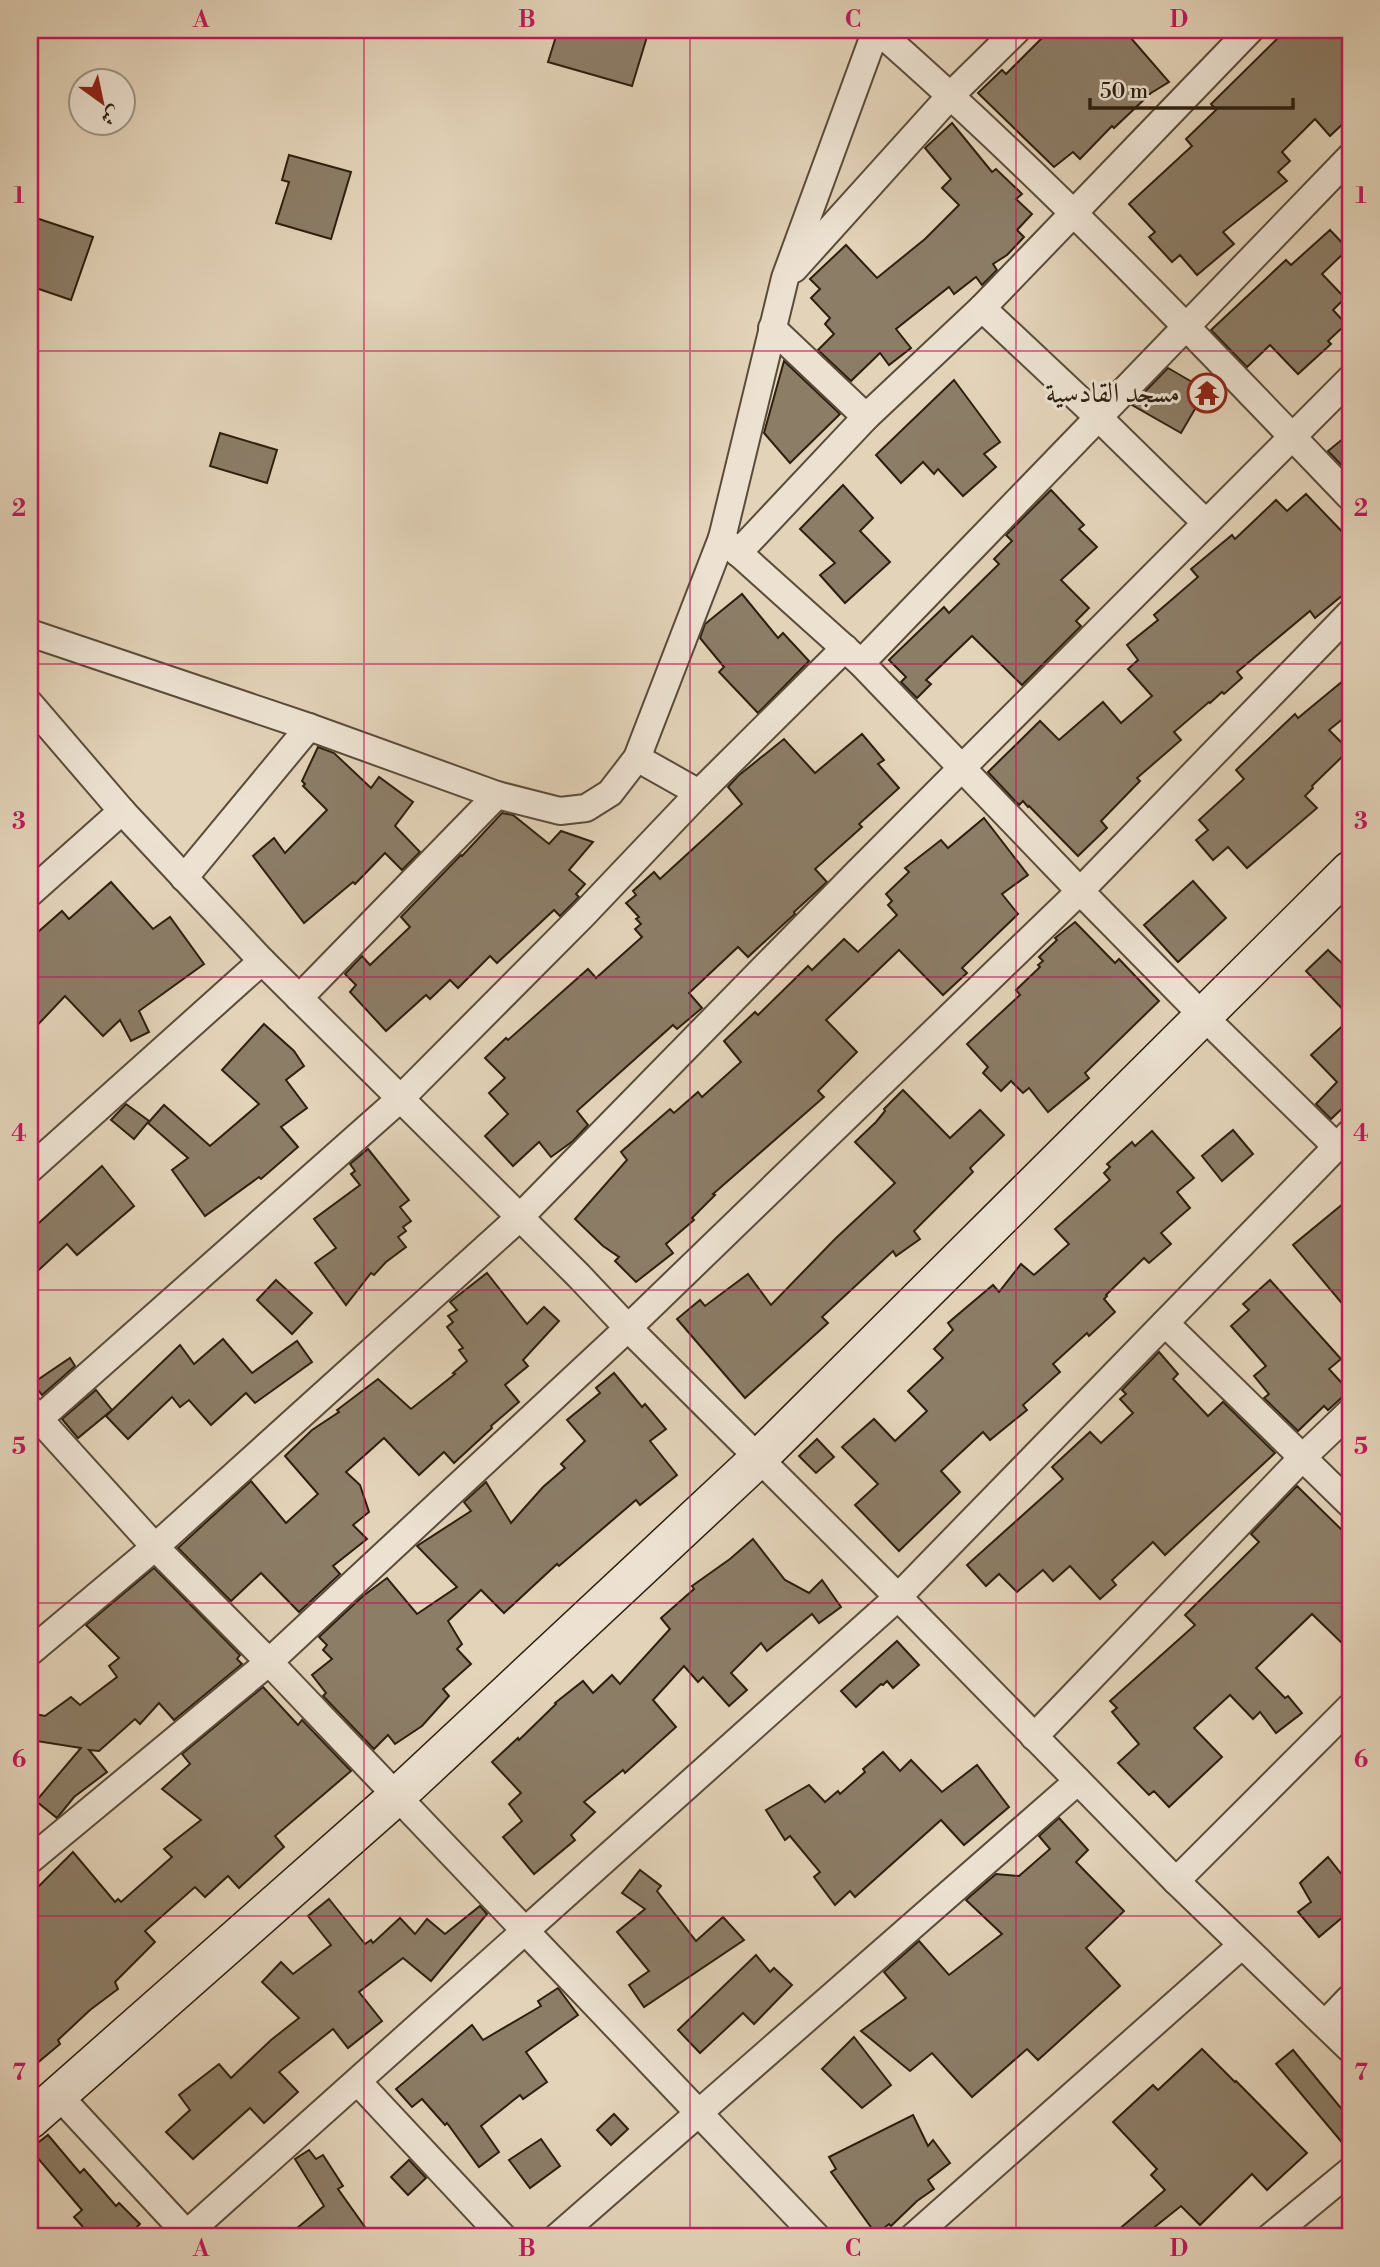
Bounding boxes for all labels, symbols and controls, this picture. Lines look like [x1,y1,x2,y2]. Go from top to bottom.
text: A [192,6,210,34]
text: B [518,6,536,34]
text: C [845,6,861,34]
text: D [1170,6,1188,34]
north arrow [66,66,136,136]
scale bar [1090,66,1292,110]
text: 50 m [1100,79,1148,105]
text: ش [96,100,125,131]
text: 1 [13,182,25,210]
text: 1 [1355,182,1367,210]
temple icon: مسجد القادسية [1186,372,1228,414]
place label: مسجد القادسية [1045,376,1180,411]
text: 2 [12,495,26,523]
text: 2 [1354,495,1368,523]
text: 3 [12,808,26,836]
text: 3 [1354,808,1368,836]
text: 4 [11,1120,27,1148]
text: 4 [1353,1120,1369,1148]
text: 5 [12,1433,26,1461]
text: 5 [1354,1433,1368,1461]
text: 6 [12,1746,26,1774]
text: 6 [1354,1746,1368,1774]
text: 7 [12,2059,26,2087]
text: 7 [1354,2059,1368,2087]
text: A [192,2235,210,2263]
text: B [518,2235,536,2263]
text: C [845,2235,861,2263]
text: D [1170,2235,1188,2263]

